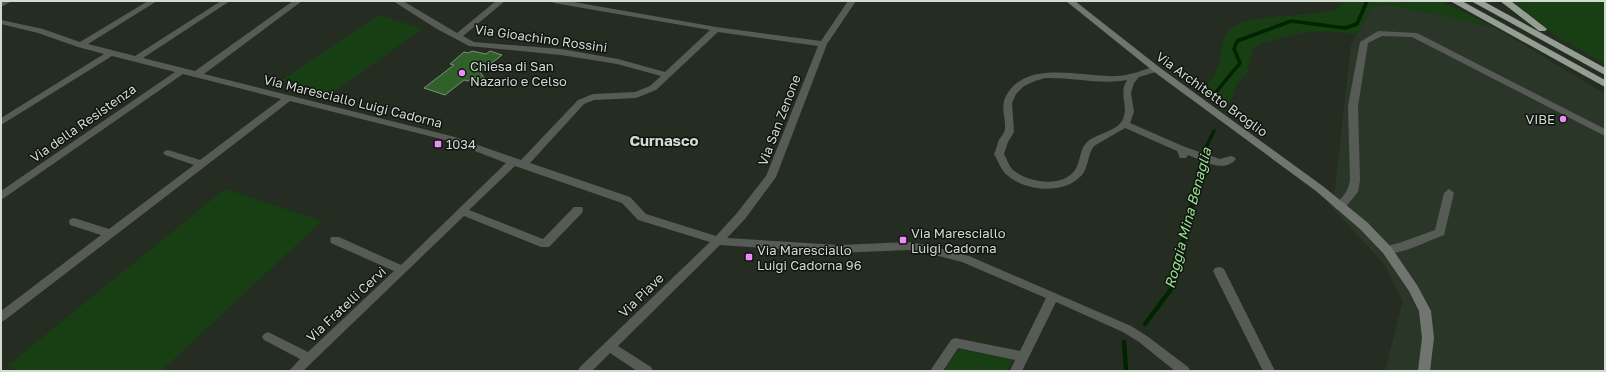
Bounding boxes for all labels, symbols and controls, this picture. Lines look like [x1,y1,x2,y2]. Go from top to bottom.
street label: Via Gioachino Rossini [474,21,608,55]
street label: Via Architetto Broglio [1153,48,1271,140]
place label: Chiesa di San Nazario e Celso [470,58,567,89]
marker: Chiesa di San Nazario e Celso [457,68,467,78]
street label: Via Maresciallo Luigi Cadorna [262,71,444,131]
street label: Via San Zenone [754,72,804,168]
street label: Via della Resistenza [27,80,139,166]
place label: VIBE [1526,111,1555,127]
marker: VIBE [1558,114,1568,124]
district label: Curnasco [629,131,699,149]
place label: 1034 [446,136,476,152]
marker: 1034 [433,139,443,149]
water label: Roggia Mina Benaglia [1161,145,1215,290]
place label: Via Maresciallo Luigi Cadorna [911,225,1006,256]
marker: Via Maresciallo Luigi Cadorna [898,235,908,245]
place label: Via Maresciallo Luigi Cadorna 96 [757,242,862,273]
marker: Via Maresciallo Luigi Cadorna 96 [744,252,754,262]
street label: Via Fratelli Cervi [303,263,389,345]
street label: Via Piave [615,270,667,320]

